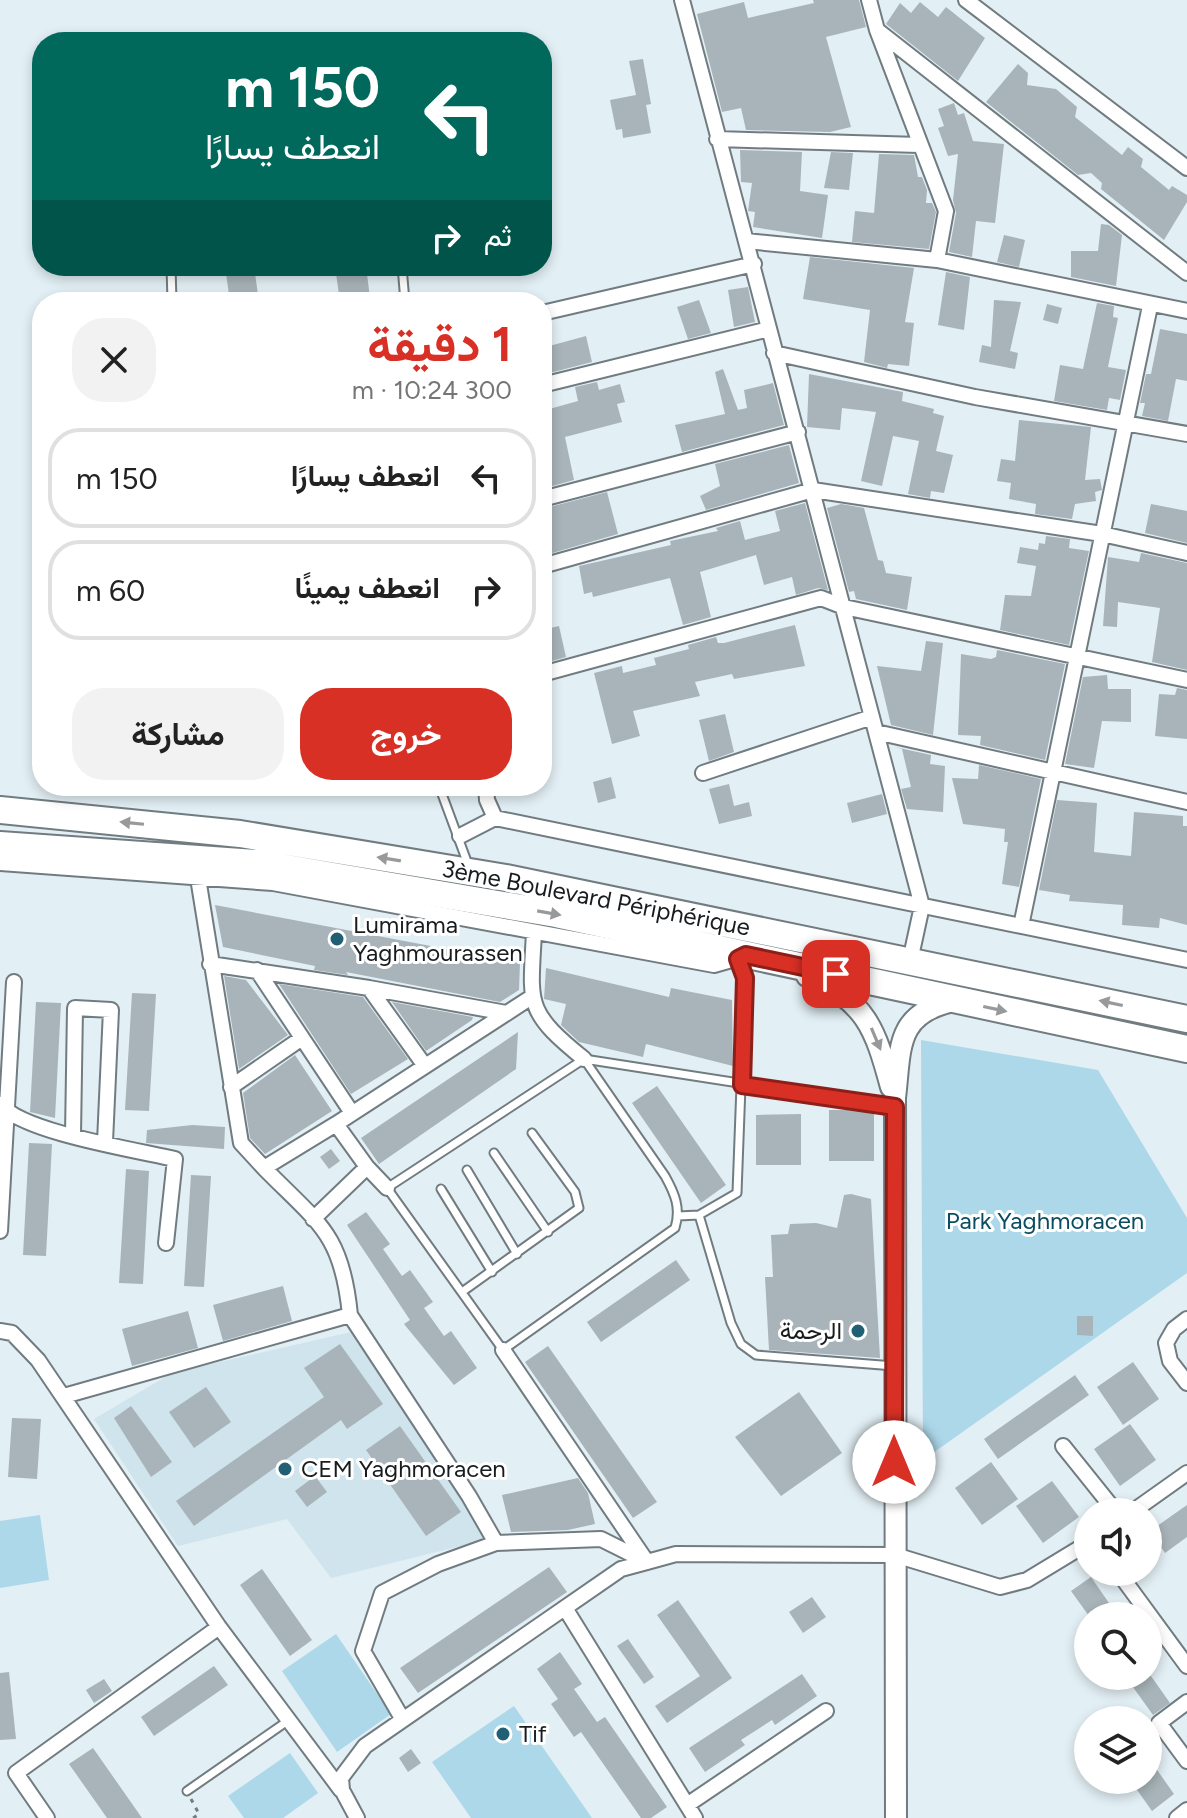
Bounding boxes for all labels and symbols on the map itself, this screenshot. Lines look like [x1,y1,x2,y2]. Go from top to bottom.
one-way arrow [119,817,144,830]
one-way arrow [376,852,401,865]
street label: 3ème Boulevard Périphérique [439,853,753,942]
one-way arrow [537,908,562,920]
place label: Lumirama Yaghmourassen [353,910,523,967]
marker: Lumirama Yaghmourassen [328,930,346,948]
pin [802,940,870,1008]
one-way arrow [1098,996,1123,1009]
one-way arrow [983,1003,1008,1016]
one-way arrow [869,1027,882,1051]
park label: Park Yaghmoracen [946,1206,1144,1235]
place label: الرحمة [780,1316,842,1346]
marker: الرحمة [849,1322,867,1340]
position arrow [852,1420,936,1504]
place label: CEM Yaghmoracen [301,1454,506,1483]
marker: CEM Yaghmoracen [276,1460,294,1478]
place label: Tif [519,1719,547,1748]
marker: Tif [494,1725,512,1743]

